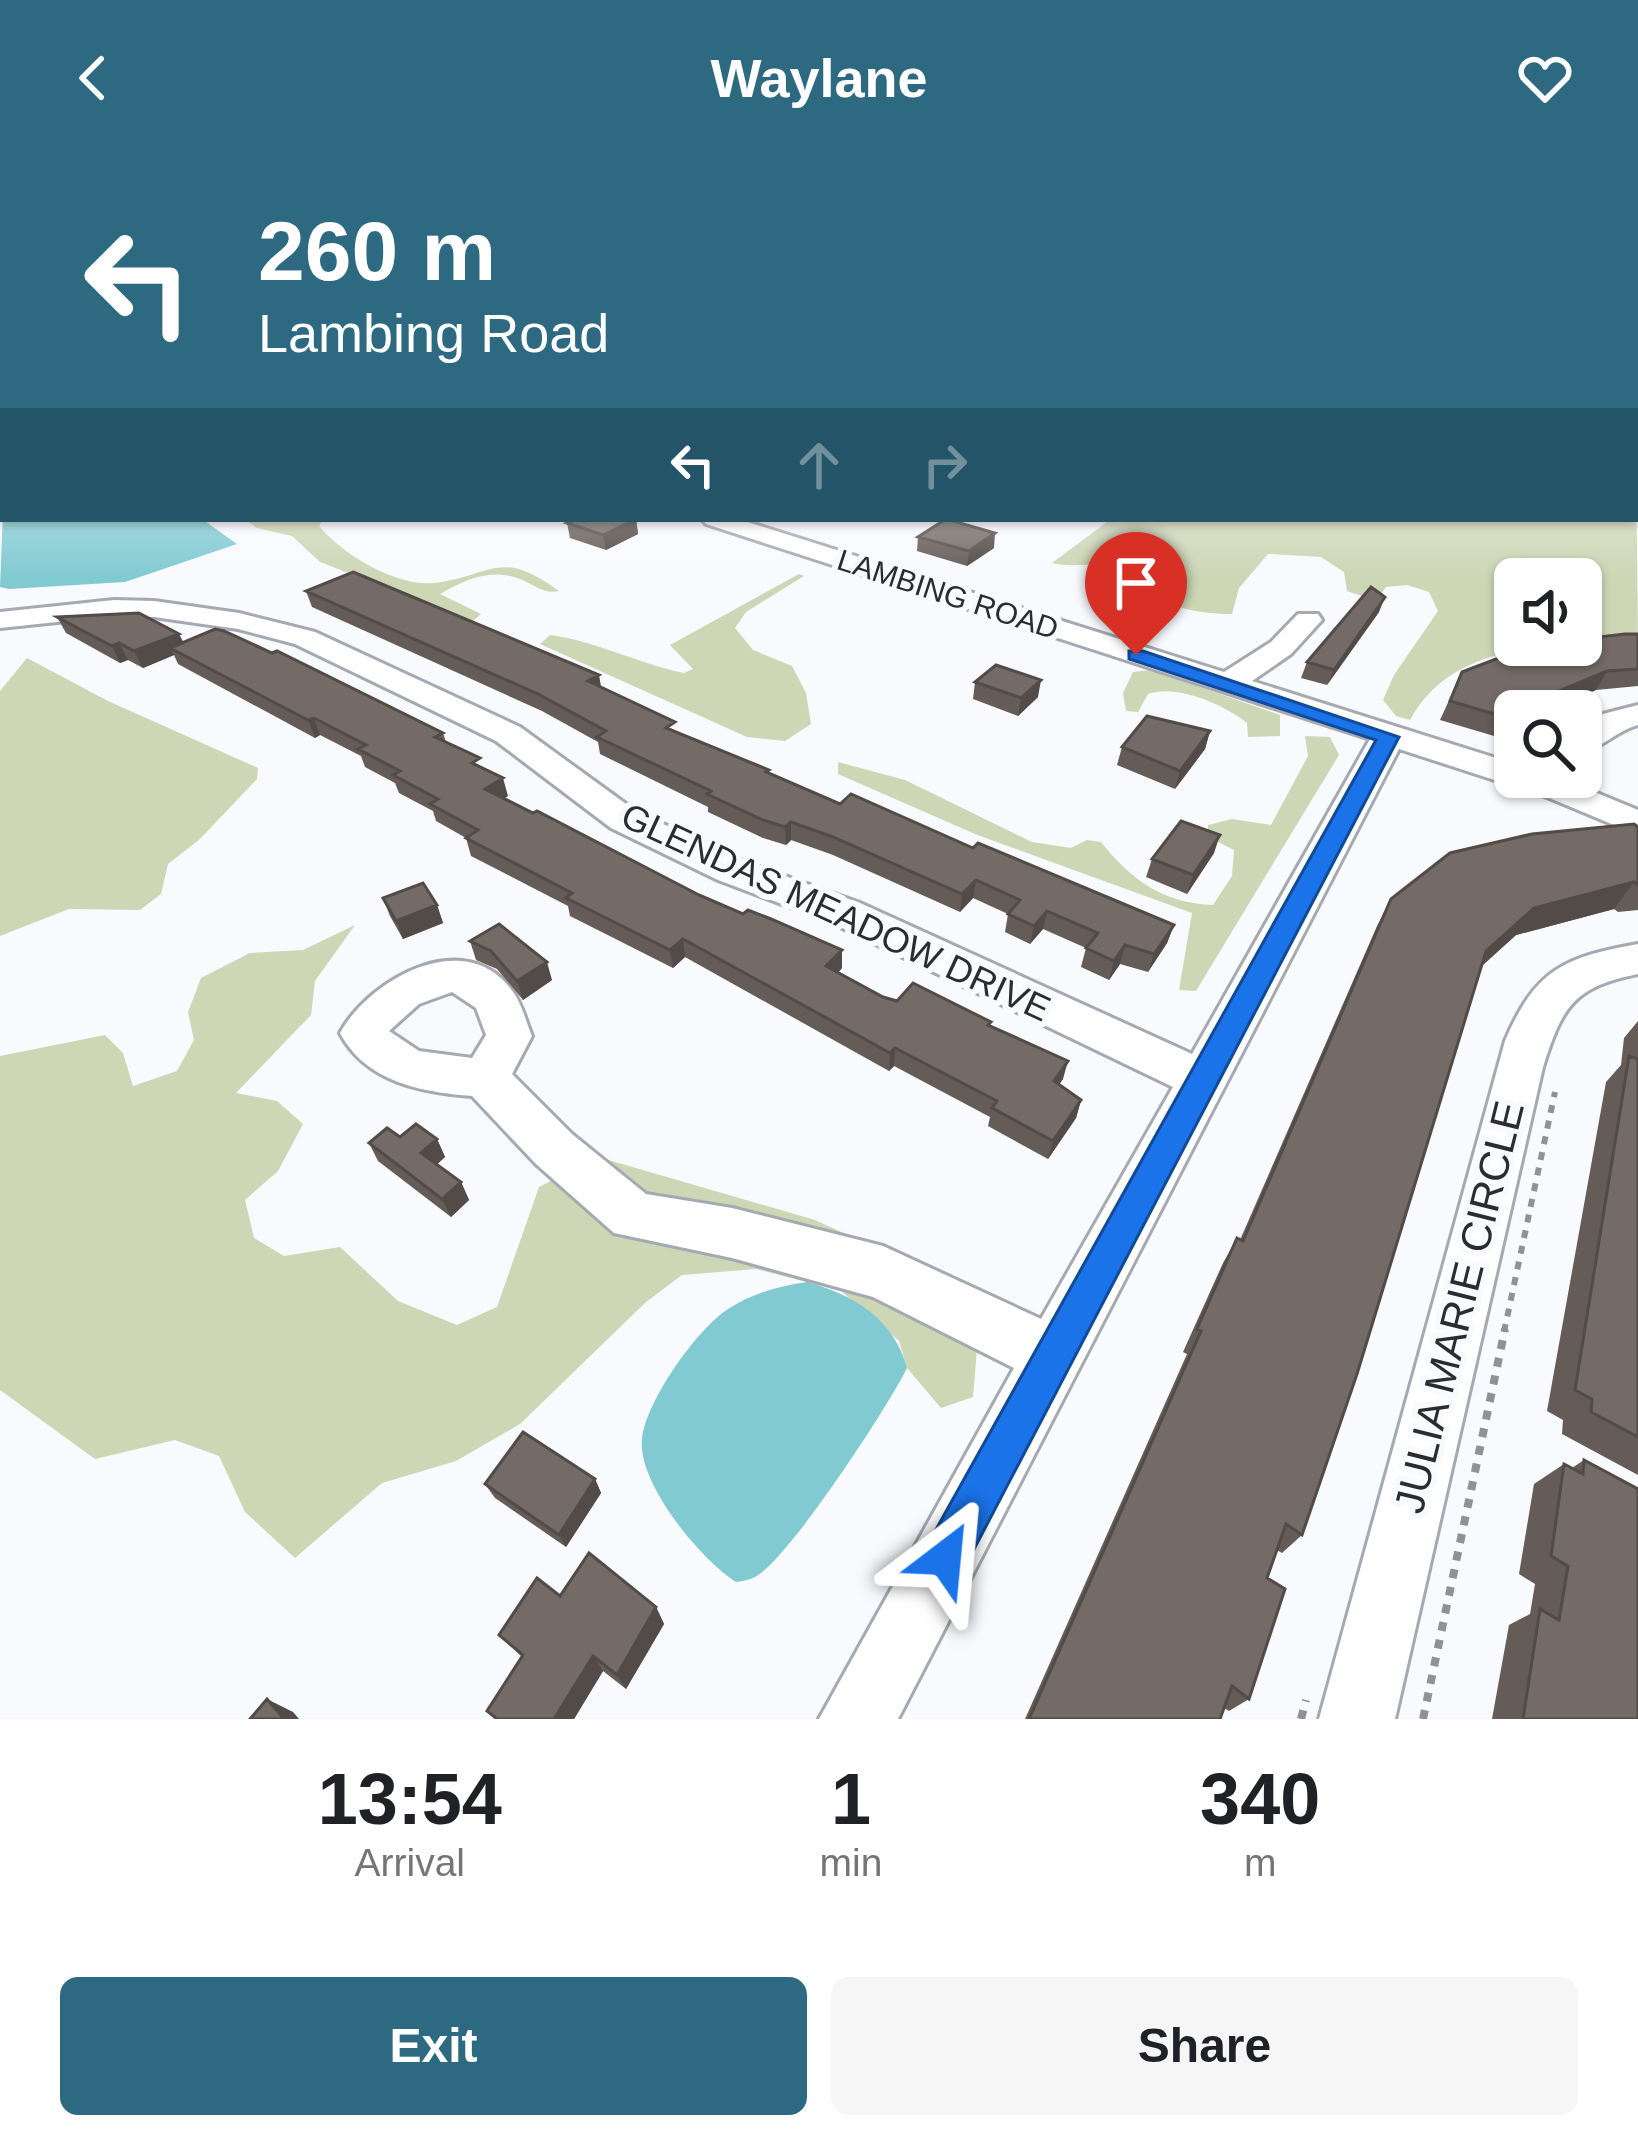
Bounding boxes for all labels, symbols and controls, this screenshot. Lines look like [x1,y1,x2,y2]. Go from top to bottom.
icon: back [60,45,126,111]
icon: heart [1512,45,1578,111]
text: Waylane [710,48,928,108]
icon: left [60,204,216,360]
text: 260 m [258,204,496,298]
text: Lambing Road [258,303,609,363]
icon: left [660,432,726,498]
icon: ahead [786,432,852,498]
icon: right [912,432,978,498]
pin [1085,532,1187,655]
street label: LAMBING ROAD [834,543,1062,645]
icon: arrive [1103,550,1169,616]
map controls [1494,558,1602,798]
button: sound [1494,558,1602,666]
button: search [1494,690,1602,798]
street label: GLENDAS MEADOW DRIVE [615,795,1057,1029]
street label: JULIA MARIE CIRCLE [1385,1096,1533,1518]
position arrow [882,1495,1008,1621]
text: 13:54 [318,1759,502,1839]
text: 1 [831,1759,871,1839]
text: 340 [1200,1759,1320,1839]
text: Arrival [355,1841,465,1884]
text: min [820,1841,882,1884]
text: m [1244,1841,1276,1884]
button: Exit [60,1977,807,2115]
button: Share [831,1977,1578,2115]

